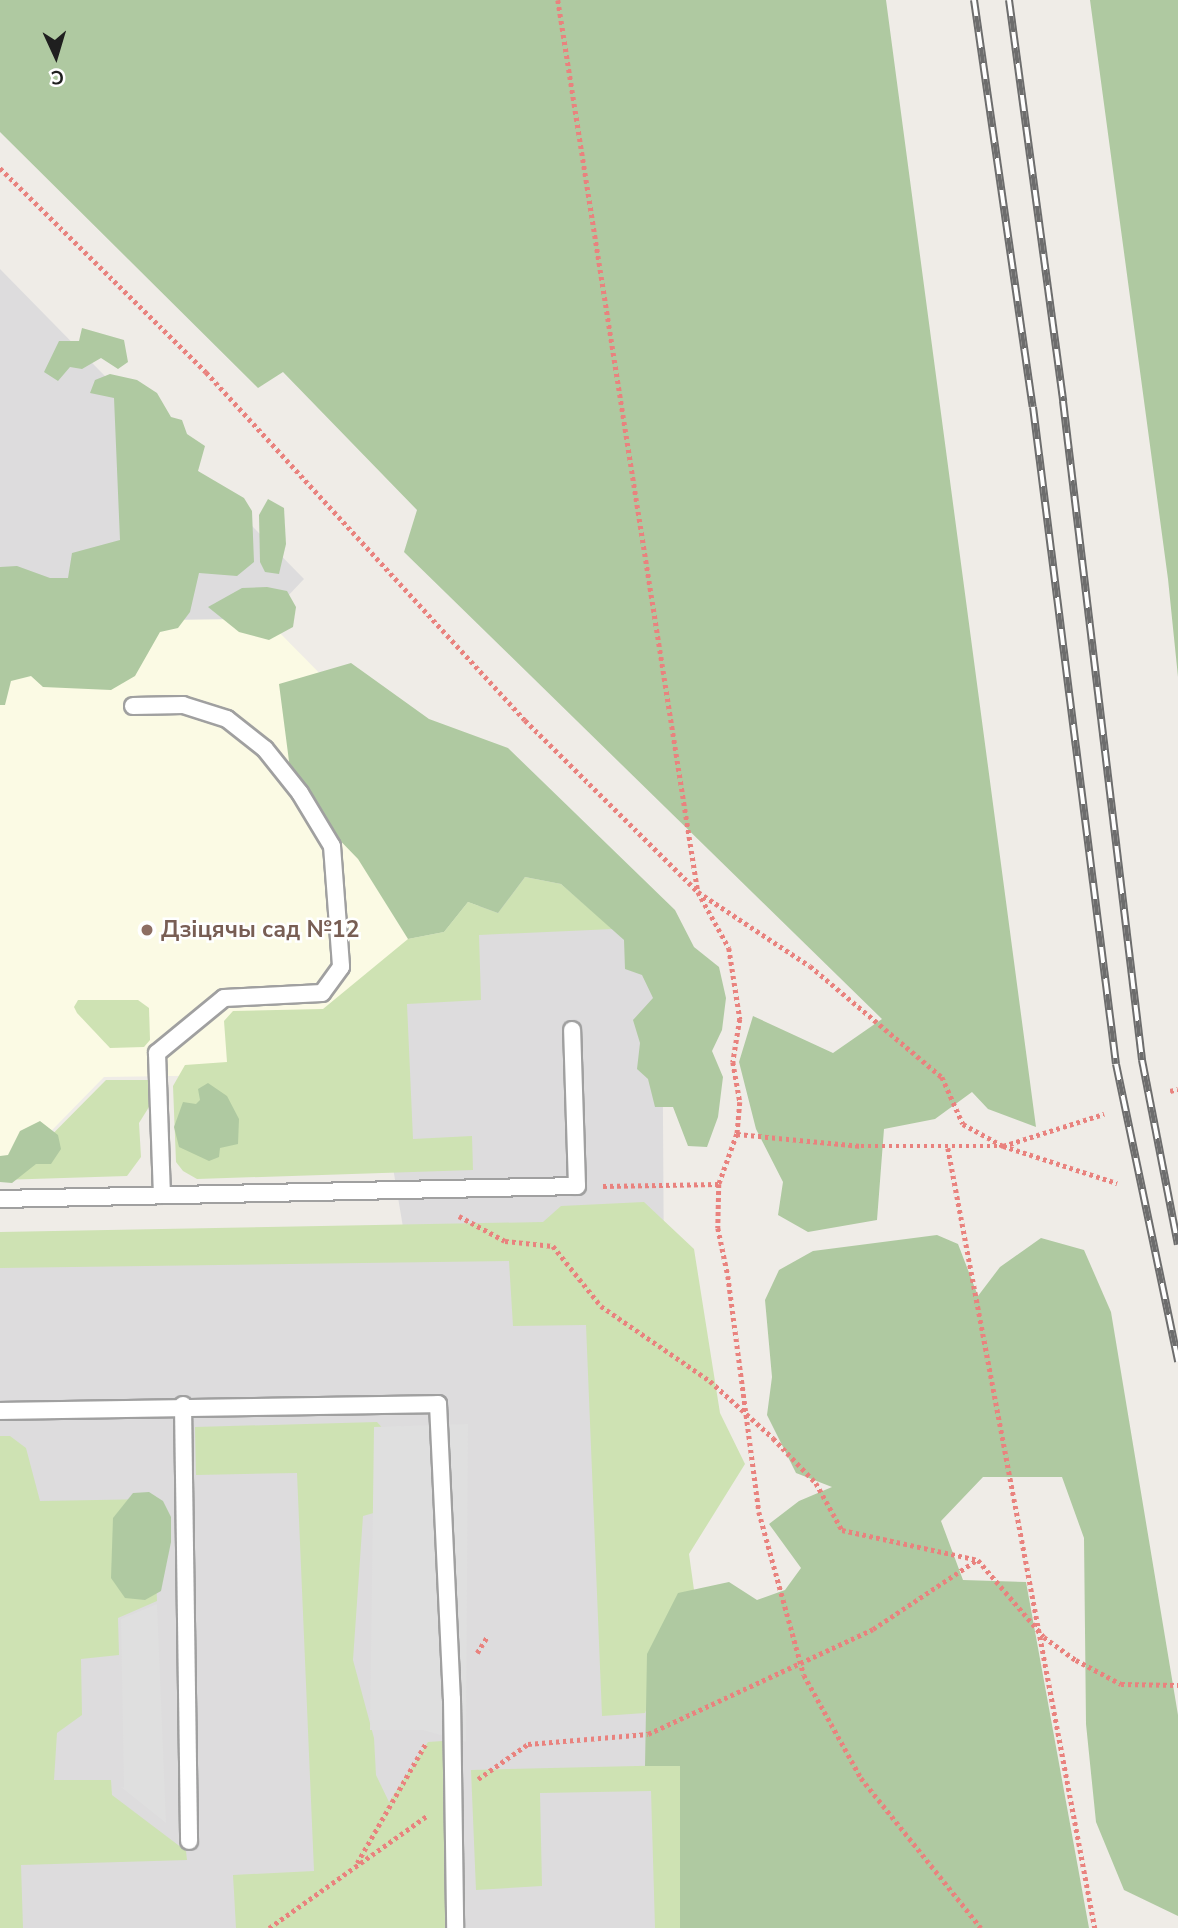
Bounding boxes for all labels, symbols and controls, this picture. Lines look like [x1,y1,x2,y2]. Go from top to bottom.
north arrow [21,21,91,91]
text: С [50,64,65,90]
place label: Дзіцячы сад №12 [161,916,359,944]
marker: Дзіцячы сад №12 [139,922,155,938]

